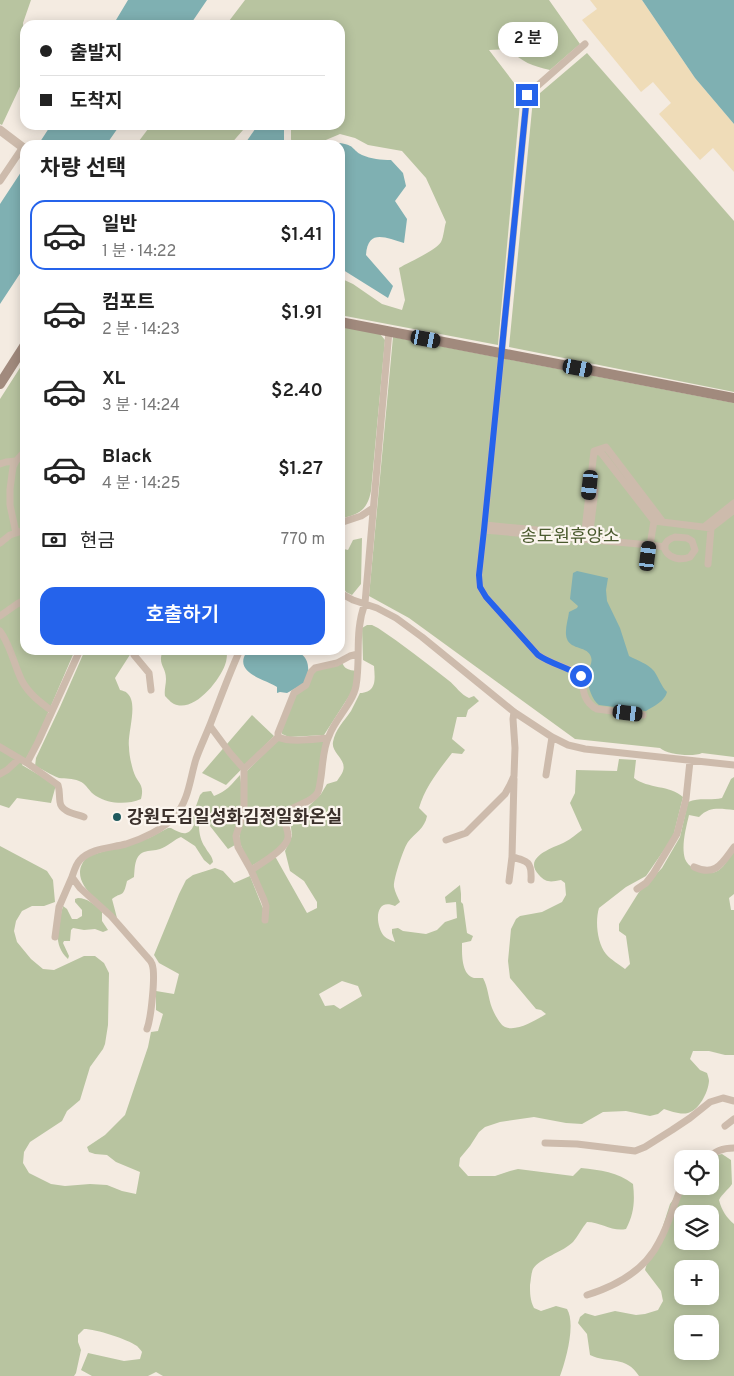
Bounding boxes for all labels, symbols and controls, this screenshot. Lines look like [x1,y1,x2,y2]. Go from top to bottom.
callout: 2 분 [497,22,557,58]
text: 2 분 [514,29,542,49]
text: 출발지 [70,42,122,66]
route end [516,84,538,106]
text: 도착지 [70,90,122,114]
text: 차량 선택 [40,156,126,183]
icon: car [42,213,87,258]
text: 일반 [102,213,137,237]
text: $1.41 [280,223,323,247]
text: 1 분 · 14:22 [102,242,176,262]
icon: car [42,291,87,336]
text: 컴포트 [102,291,154,315]
text: $1.91 [281,301,323,325]
text: 2 분 · 14:23 [102,320,180,340]
car [409,329,442,349]
car [561,358,594,378]
text: XL [102,367,125,391]
icon: car [42,369,87,414]
text: $2.40 [271,379,323,403]
text: 3 분 · 14:24 [102,396,180,416]
text: Black [102,445,152,469]
icon: car [42,447,87,492]
text: $1.27 [278,457,323,481]
car [580,469,599,501]
text: 4 분 · 14:25 [102,474,180,494]
icon: cash [40,526,68,554]
park label: 송도원휴양소 [520,526,620,549]
text: 현금 [80,530,115,554]
text: 770 m [281,530,325,550]
car [638,540,657,572]
button: 호출하기 [40,587,325,645]
route start [570,665,592,687]
car [612,704,643,722]
place label: 강원도김일성화김정일화온실 [127,807,342,830]
marker: 강원도김일성화김정일화온실 [111,811,123,823]
map controls [674,1150,719,1360]
button: locate [674,1150,719,1195]
button: layers [674,1205,719,1250]
button: + [674,1260,719,1305]
button: − [674,1315,719,1360]

